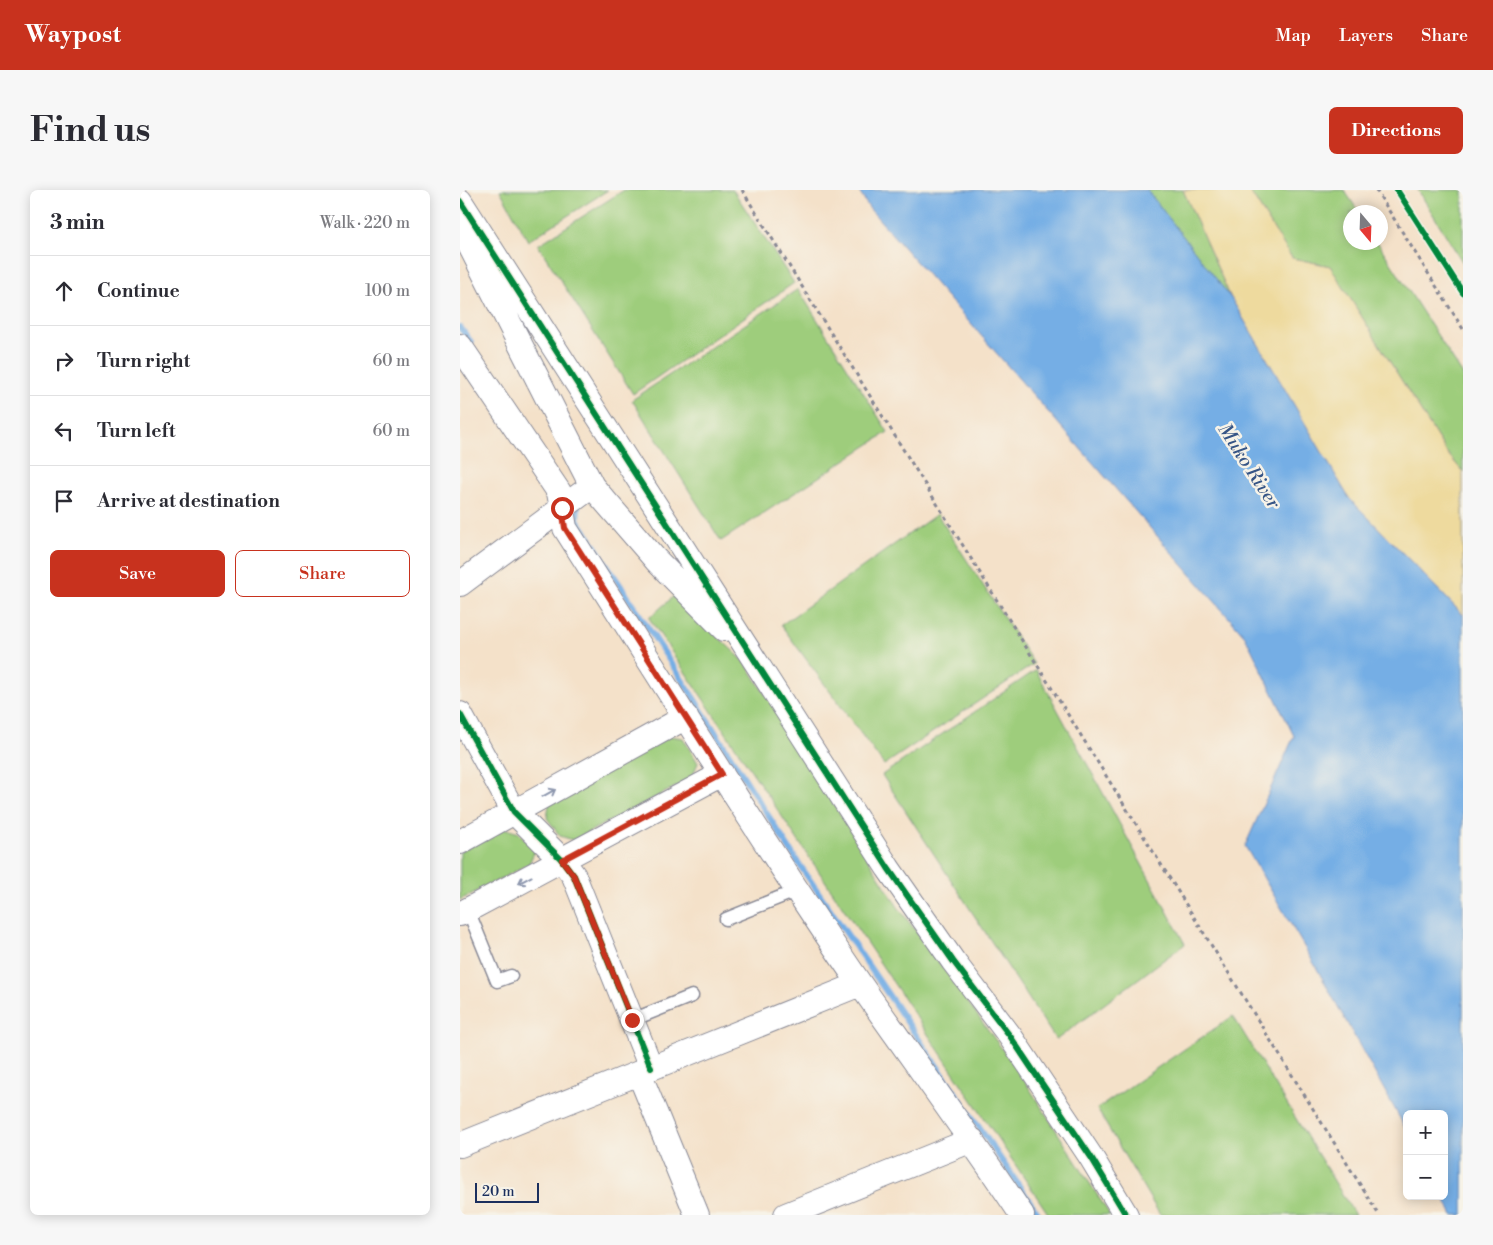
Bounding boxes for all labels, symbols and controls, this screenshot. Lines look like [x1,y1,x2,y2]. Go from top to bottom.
text: Waypost [25,20,121,50]
text: Map [1276,24,1311,47]
text: Layers [1339,24,1393,47]
text: Share [1421,24,1468,47]
button: Directions [1329,107,1463,154]
text: Find us [30,109,150,152]
north arrow [1343,205,1388,250]
text: 3 min [50,210,105,236]
text: Walk · 220 m [320,213,410,233]
icon: ahead [50,277,78,305]
text: Continue [97,279,180,303]
text: 100 m [365,281,410,301]
icon: right [50,347,78,375]
text: Turn right [97,349,190,373]
text: 60 m [372,351,410,371]
icon: left [50,417,78,445]
text: Turn left [97,419,176,443]
water label: Muko River [1212,419,1286,514]
text: 60 m [372,421,410,441]
icon: arrive [50,487,78,515]
text: Arrive at destination [97,489,280,513]
route start [551,497,574,520]
button: Save [50,550,225,597]
button: Share [235,550,410,597]
one-way arrow [541,788,556,798]
one-way arrow [518,876,533,885]
route end [621,1009,644,1032]
map controls [1403,1110,1448,1200]
button: + [1403,1110,1448,1155]
button: − [1403,1155,1448,1200]
scale bar [475,1180,539,1203]
text: 20 m [482,1183,514,1201]

